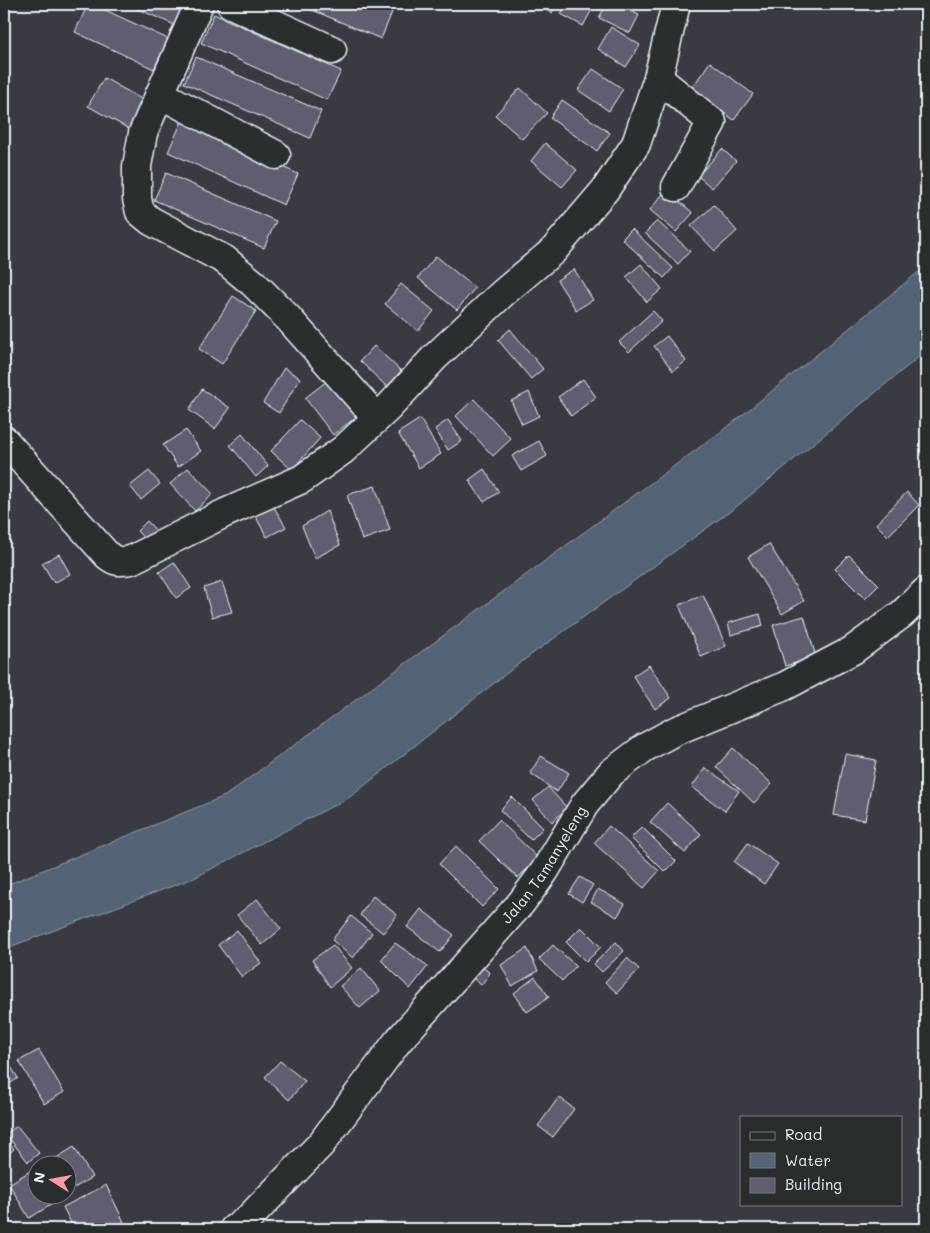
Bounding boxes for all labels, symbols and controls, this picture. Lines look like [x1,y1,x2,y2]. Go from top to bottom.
street label: Jalan Tamanyeleng [496,802,591,927]
legend [740,1116,902,1206]
text: Road [785,1124,822,1144]
text: Water [785,1150,831,1170]
north arrow [28,1156,78,1206]
text: N [28,1170,49,1184]
text: Building [785,1174,842,1194]

